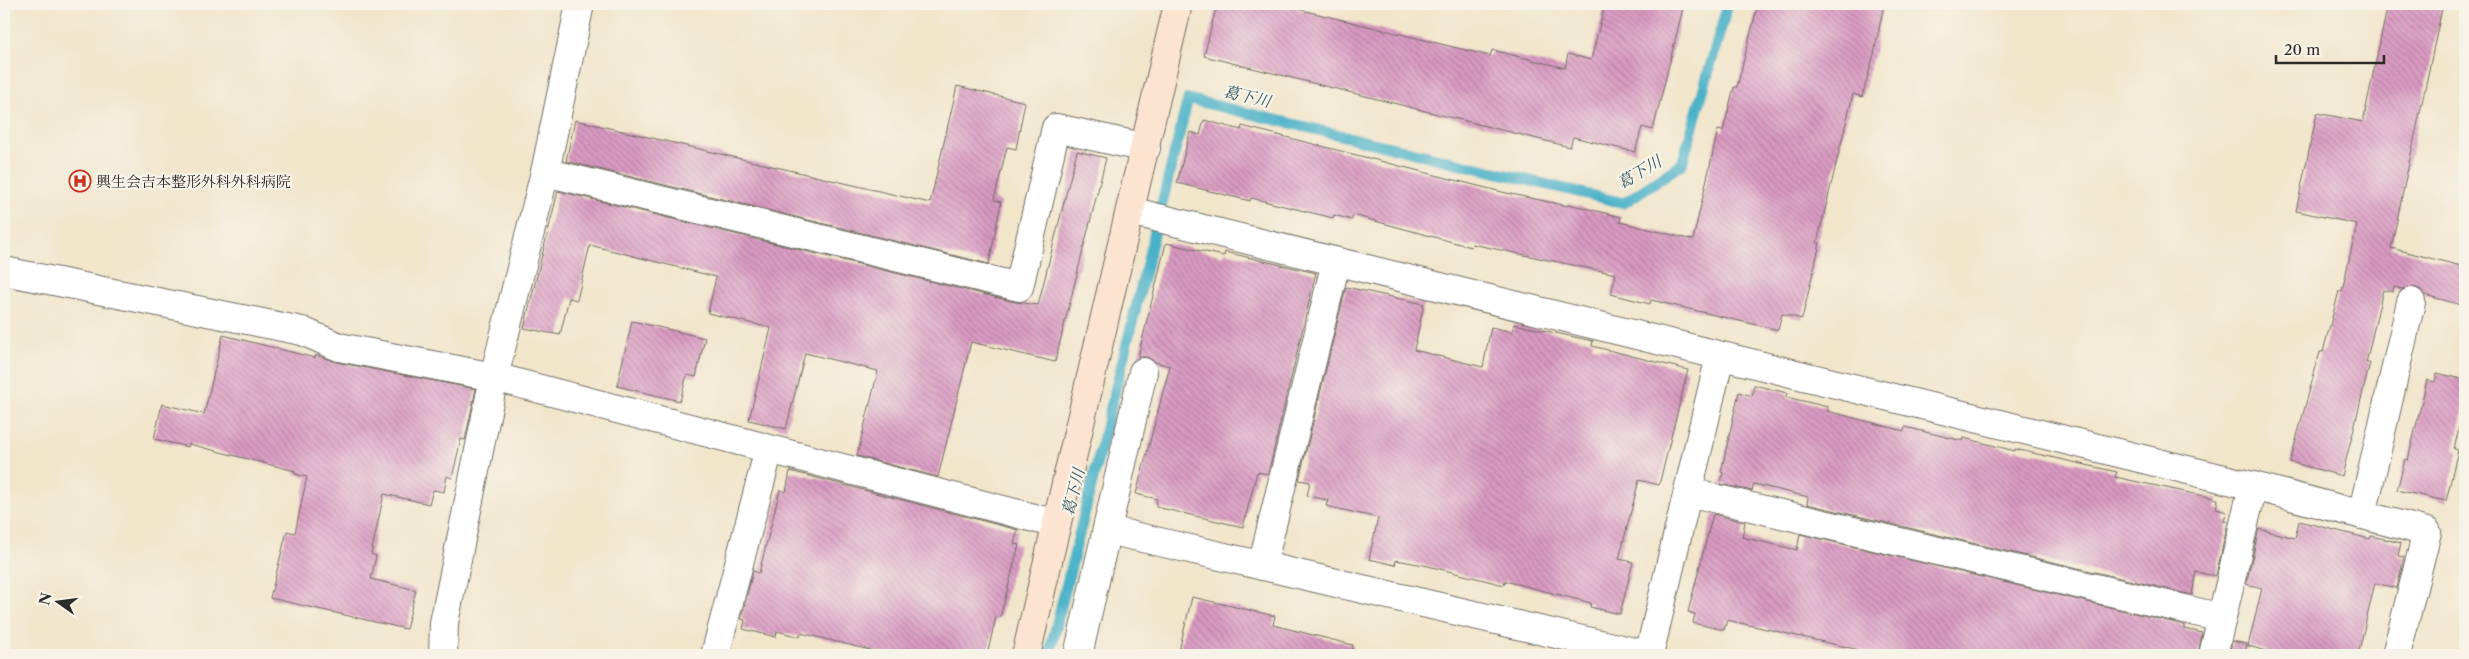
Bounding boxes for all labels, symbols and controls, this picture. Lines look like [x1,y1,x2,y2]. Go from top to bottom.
scale bar [2276,32,2384,64]
text: 20 m [2284,40,2320,59]
water label: 葛下川 [1221,81,1275,112]
water label: 葛下川 [1613,150,1666,193]
hospital icon: 興生会吉本整形外科外科病院 [68,169,92,193]
place label: 興生会吉本整形外科外科病院 [96,172,291,191]
water label: 葛下川 [1057,464,1089,518]
north arrow [32,576,82,626]
text: N [35,591,56,607]

